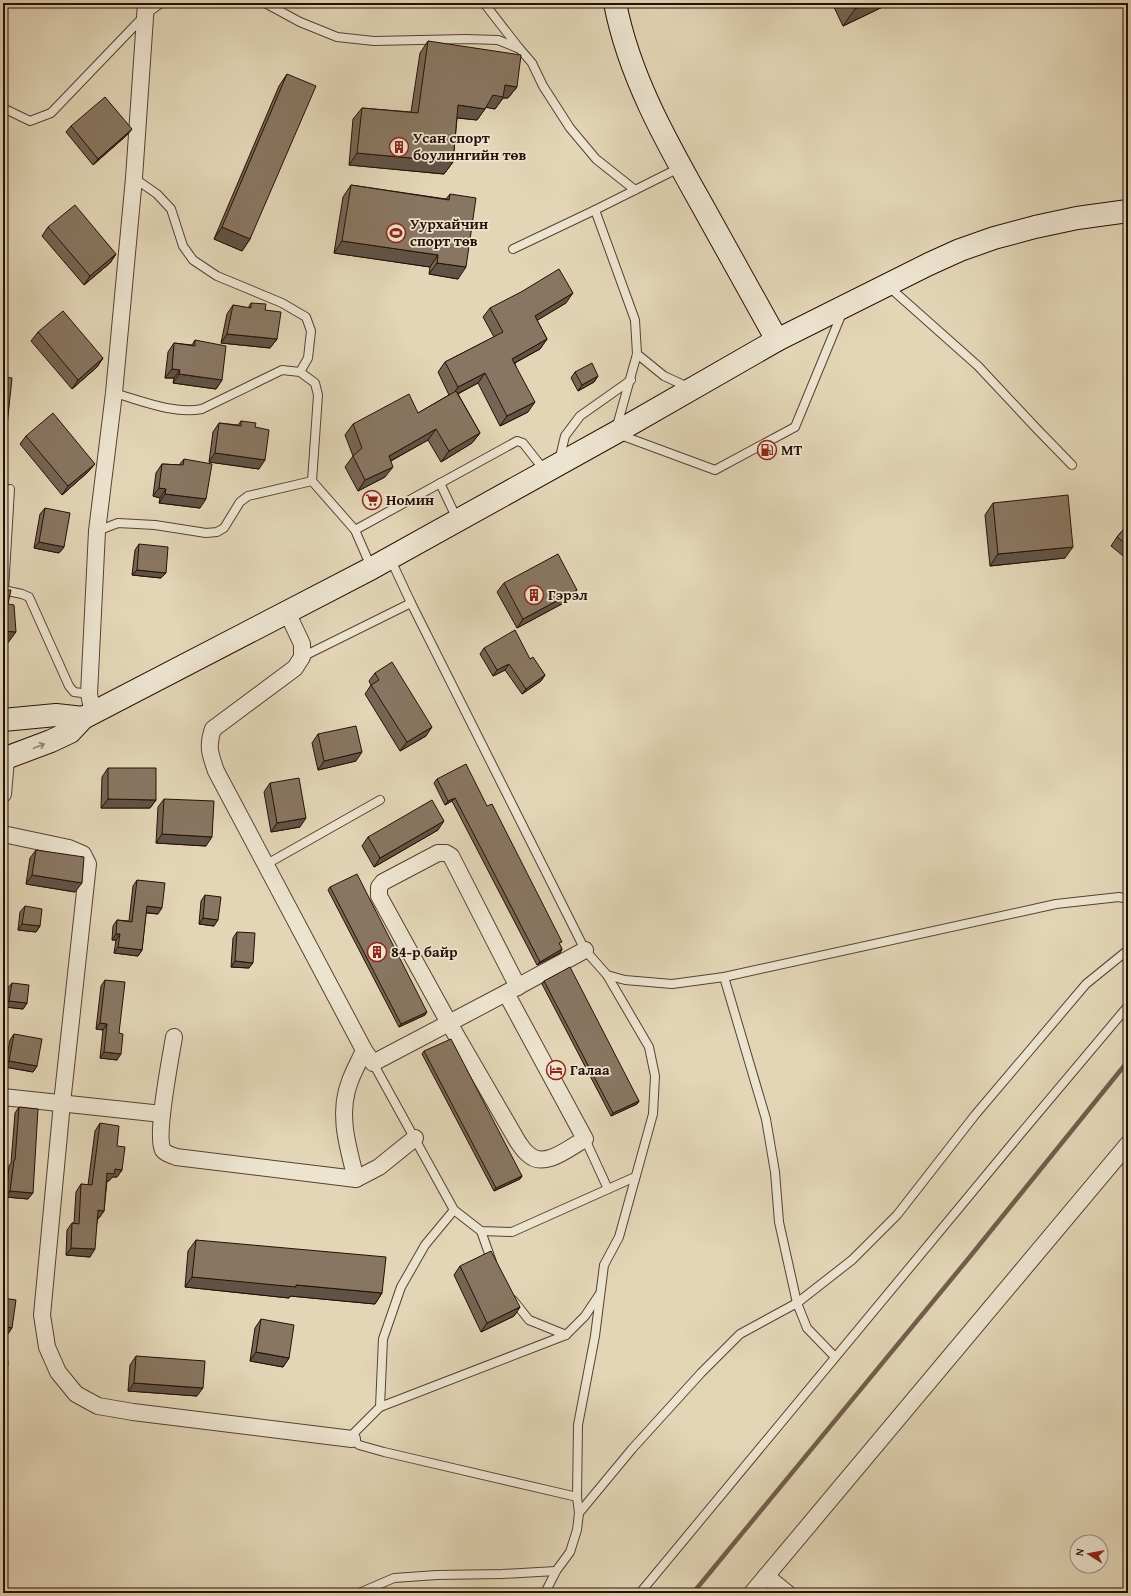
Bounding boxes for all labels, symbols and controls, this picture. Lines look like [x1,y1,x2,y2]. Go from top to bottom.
place label: Усан спорт боулингийн төв [413,127,526,165]
building icon: Усан спорт боулингийн төв [388,136,410,158]
place label: Уурхайчин спорт төв [410,213,488,251]
sports icon: Уурхайчин спорт төв [385,222,407,244]
fuel station icon: МТ [756,439,778,461]
place label: МТ [781,439,803,460]
supermarket icon: Номин [361,489,383,511]
place label: Номин [386,489,434,510]
building icon: Гэрэл [523,584,545,606]
place label: Гэрэл [548,584,588,605]
one-way arrow [33,741,45,749]
building icon: 84-р байр [366,941,388,963]
place label: 84-р байр [391,941,458,962]
hotel icon: Галаа [545,1059,567,1081]
place label: Галаа [570,1059,610,1080]
north arrow [1069,1534,1109,1574]
text: N [1071,1546,1088,1557]

